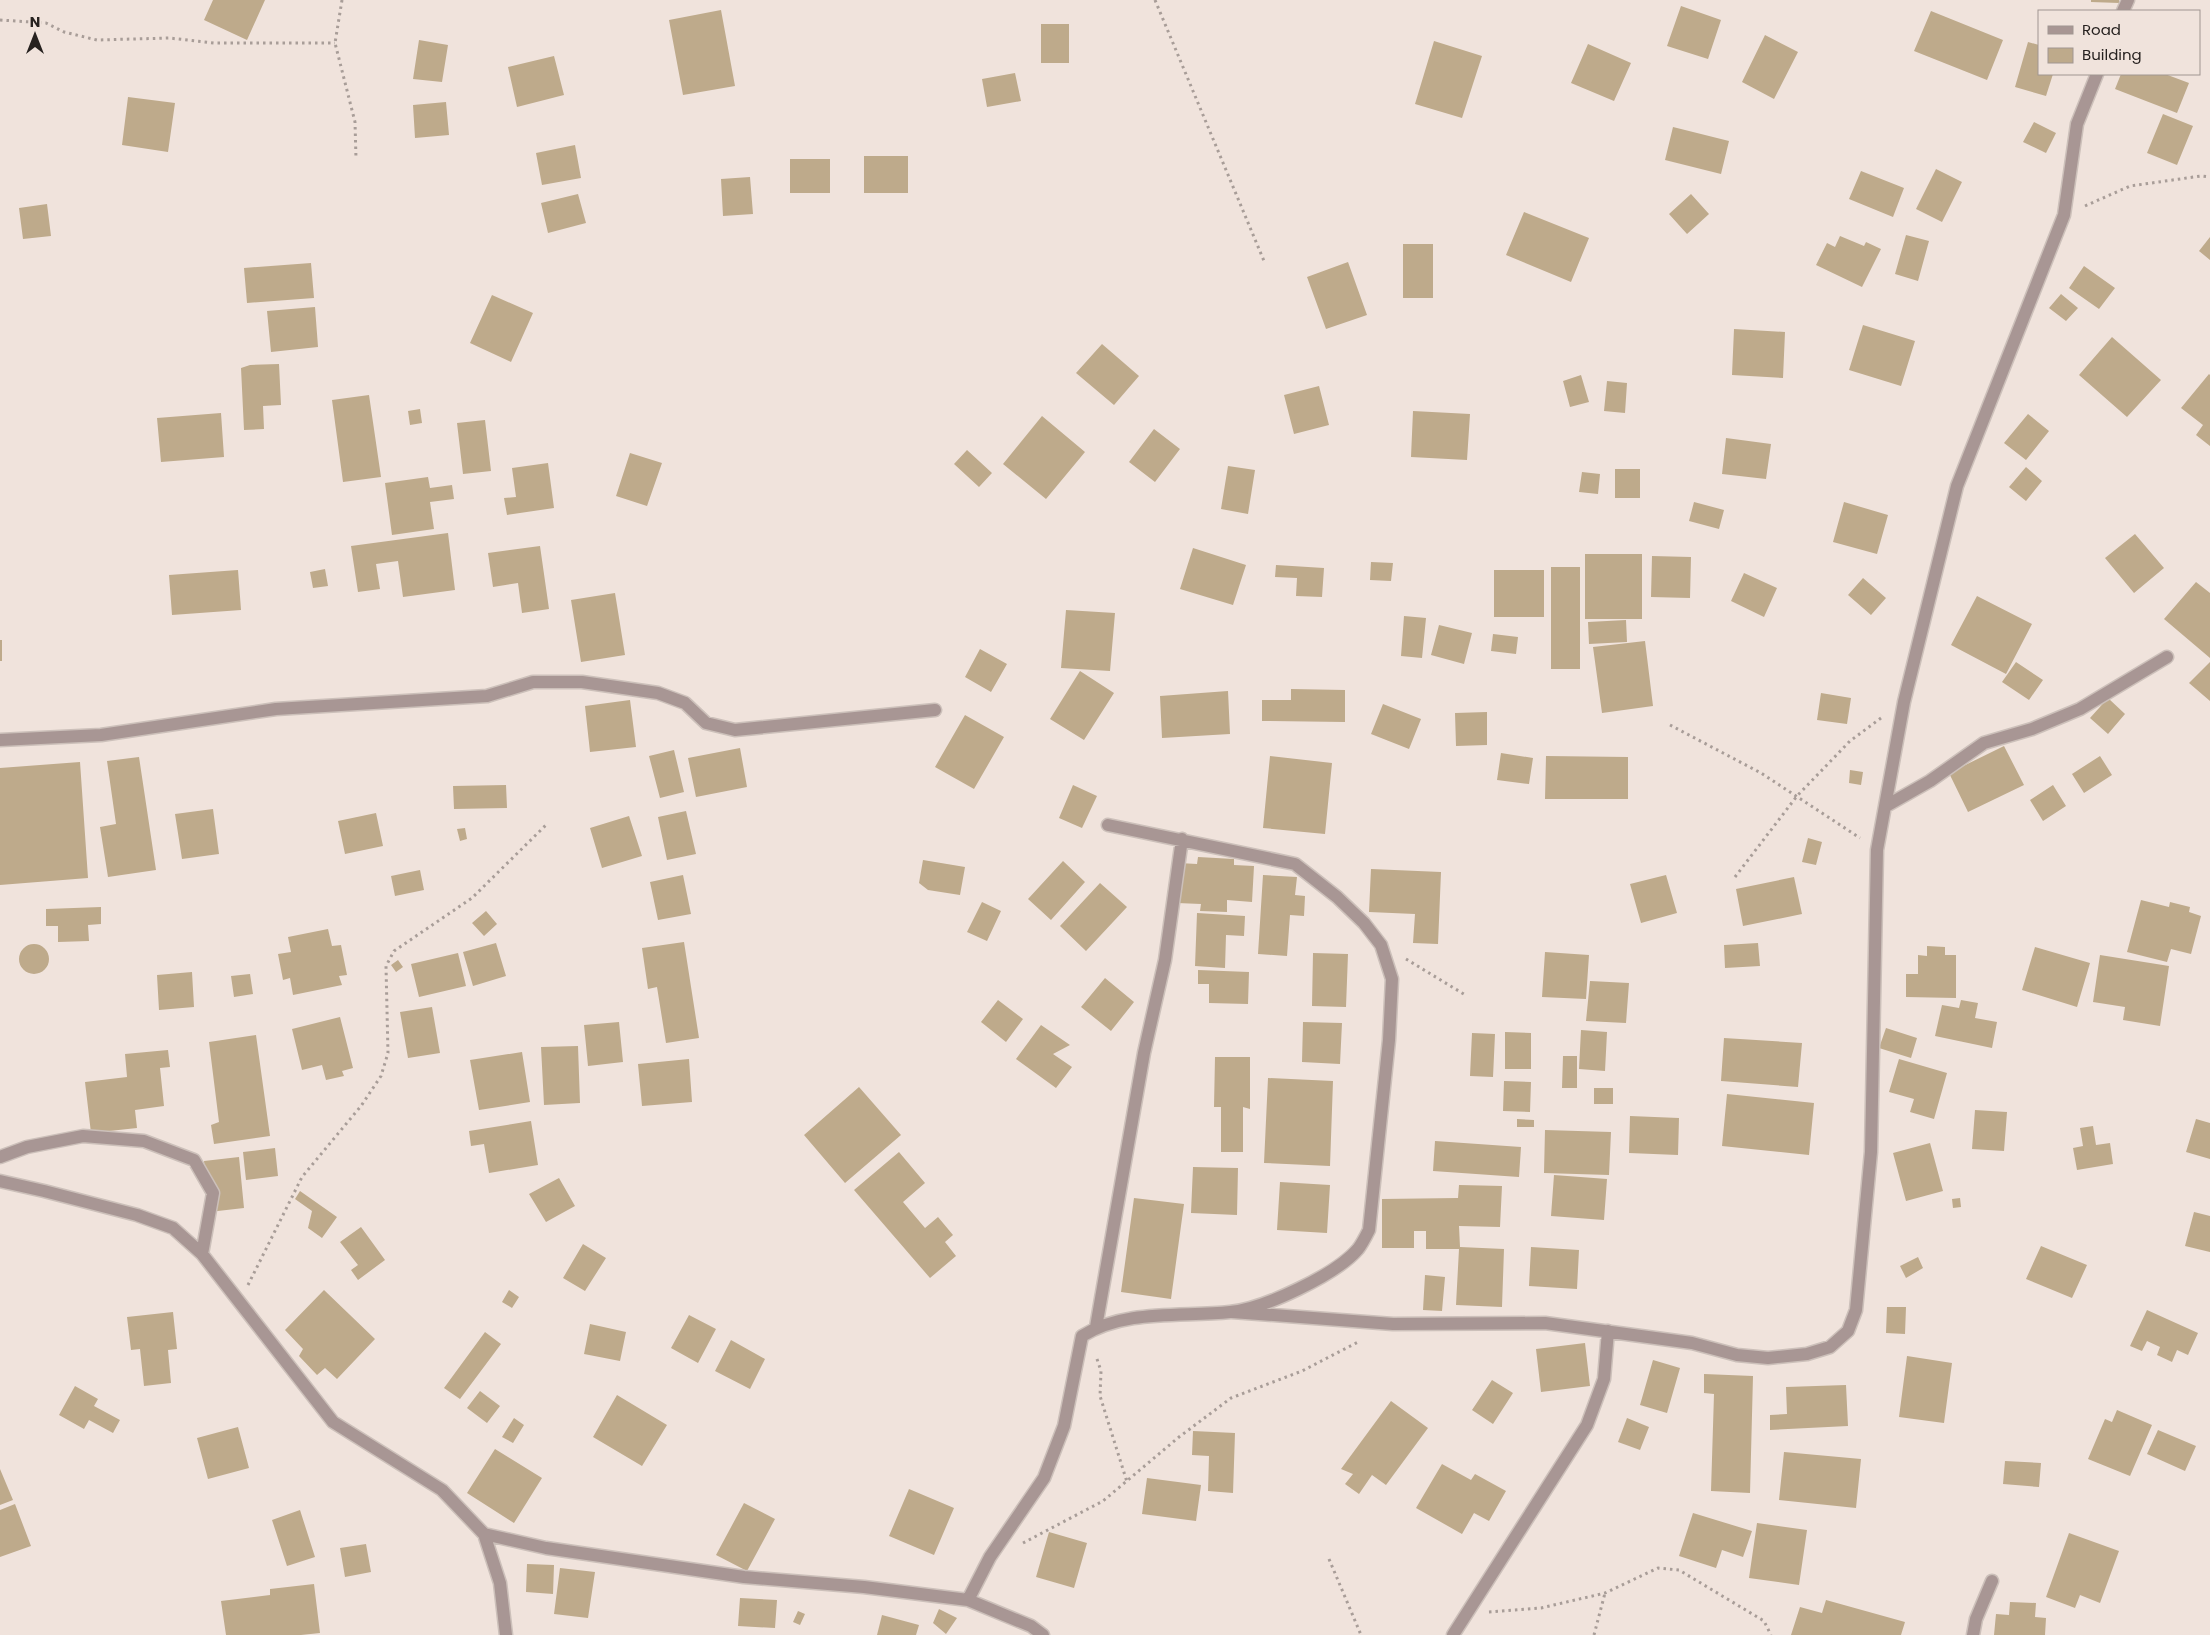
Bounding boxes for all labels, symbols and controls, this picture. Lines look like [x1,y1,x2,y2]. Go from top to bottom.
north arrow [10,10,60,60]
legend [2038,10,2200,75]
text: N [30,12,40,32]
text: Road [2082,19,2121,40]
text: Building [2082,44,2142,65]

